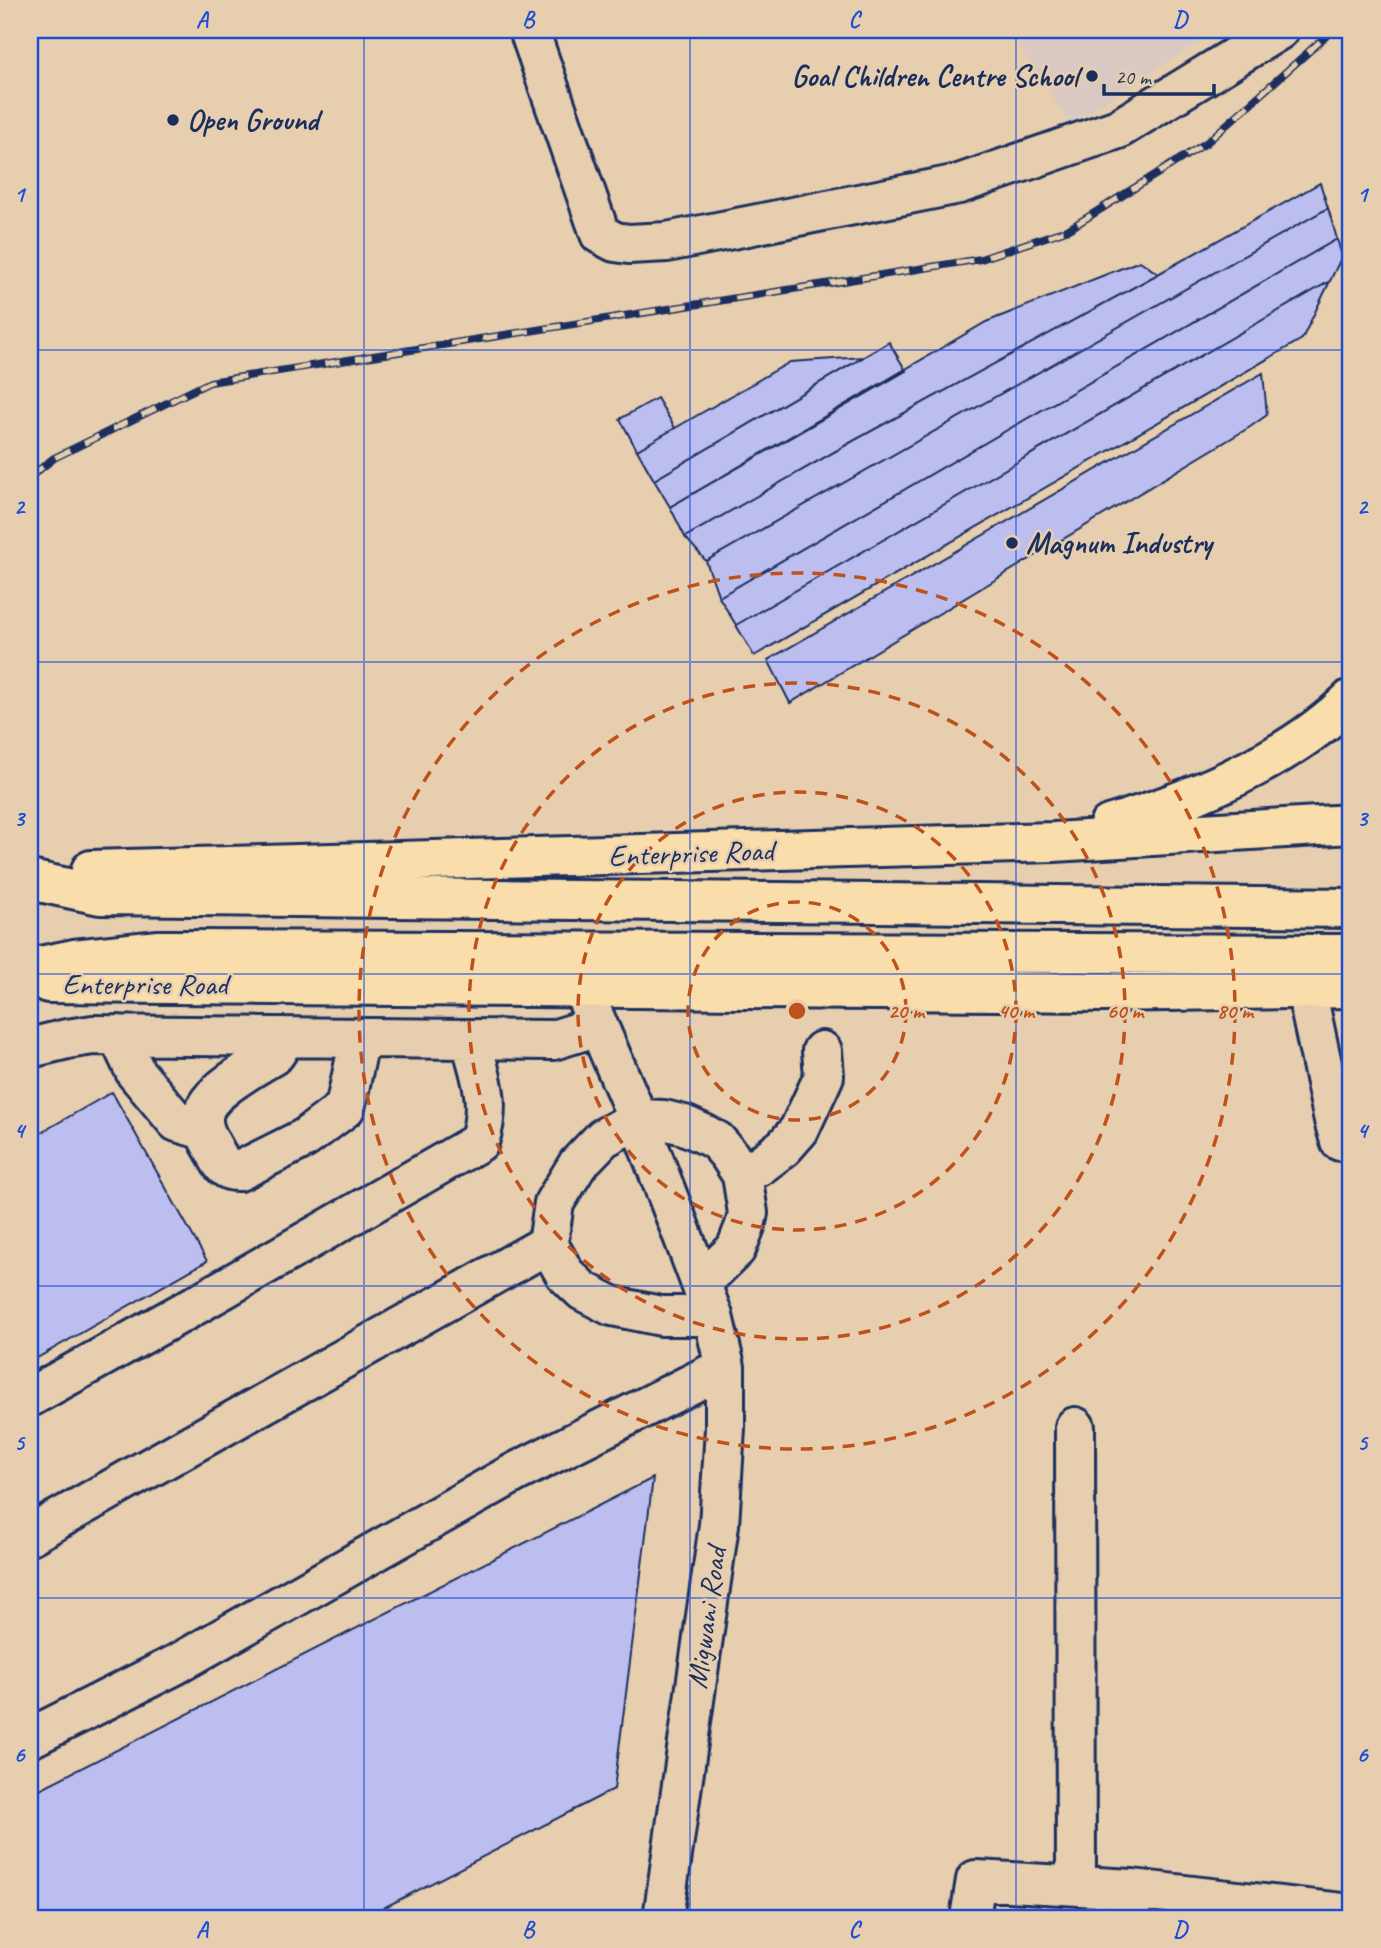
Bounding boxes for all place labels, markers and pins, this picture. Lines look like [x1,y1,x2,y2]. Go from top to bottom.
place label: Goal Children Centre School [791,57,1084,95]
marker: Goal Children Centre School [1084,68,1100,84]
place label: Open Ground [187,101,323,139]
marker: Open Ground [165,112,181,128]
place label: Magnum Industry [1026,524,1214,562]
marker: Magnum Industry [1004,535,1020,551]
centre of rings [785,999,809,1023]

